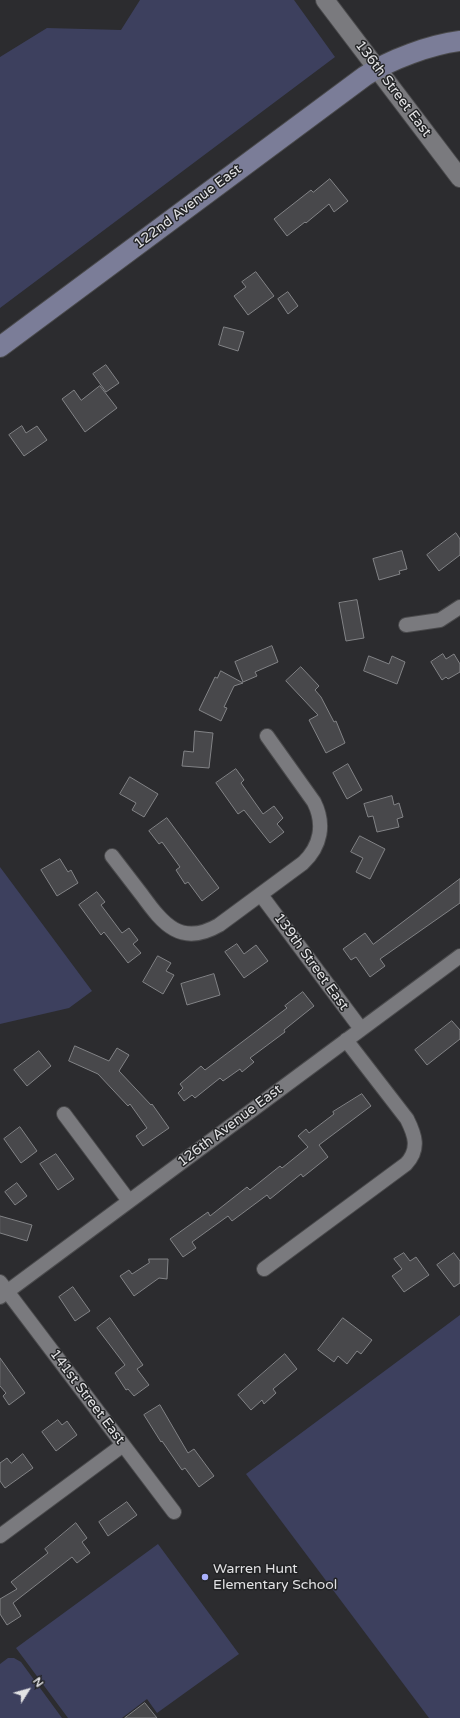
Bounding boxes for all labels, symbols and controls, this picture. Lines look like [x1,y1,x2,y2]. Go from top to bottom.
street label: 136th Street East [351,38,435,140]
street label: 122nd Avenue East [131,161,245,253]
street label: 139th Street East [270,910,352,1014]
street label: 126th Avenue East [174,1081,286,1171]
street label: 141st Street East [46,1346,128,1448]
place label: Warren Hunt Elementary School [213,1561,337,1594]
marker: Warren Hunt Elementary School [200,1572,210,1582]
north arrow [8,1670,48,1710]
text: N [30,1675,46,1690]

